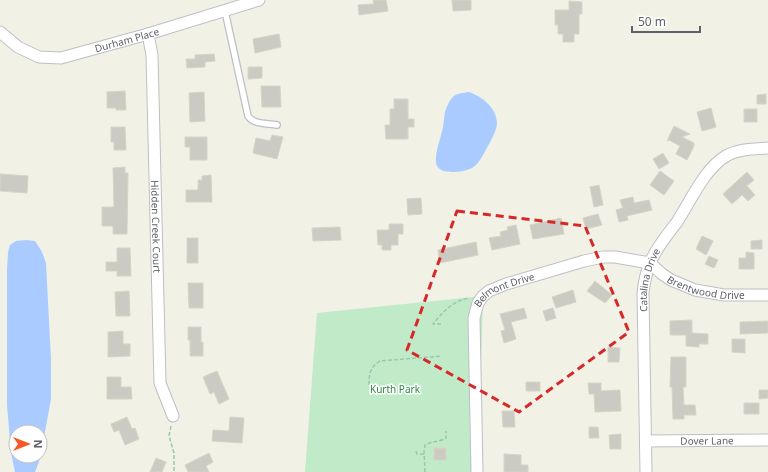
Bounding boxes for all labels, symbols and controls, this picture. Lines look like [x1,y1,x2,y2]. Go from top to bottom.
scale bar [632,8,700,34]
text: 50 m [638,13,666,30]
street label: Durham Place [93,24,161,55]
street label: Hidden Creek Court [148,180,164,273]
street label: Catalina Drive [636,245,663,312]
street label: Belmont Drive [470,269,536,310]
street label: Brentwood Drive [664,272,745,302]
park label: Kurth Park [370,382,421,396]
north arrow [8,424,48,464]
street label: Dover Lane [680,433,734,448]
text: N [31,440,46,448]

